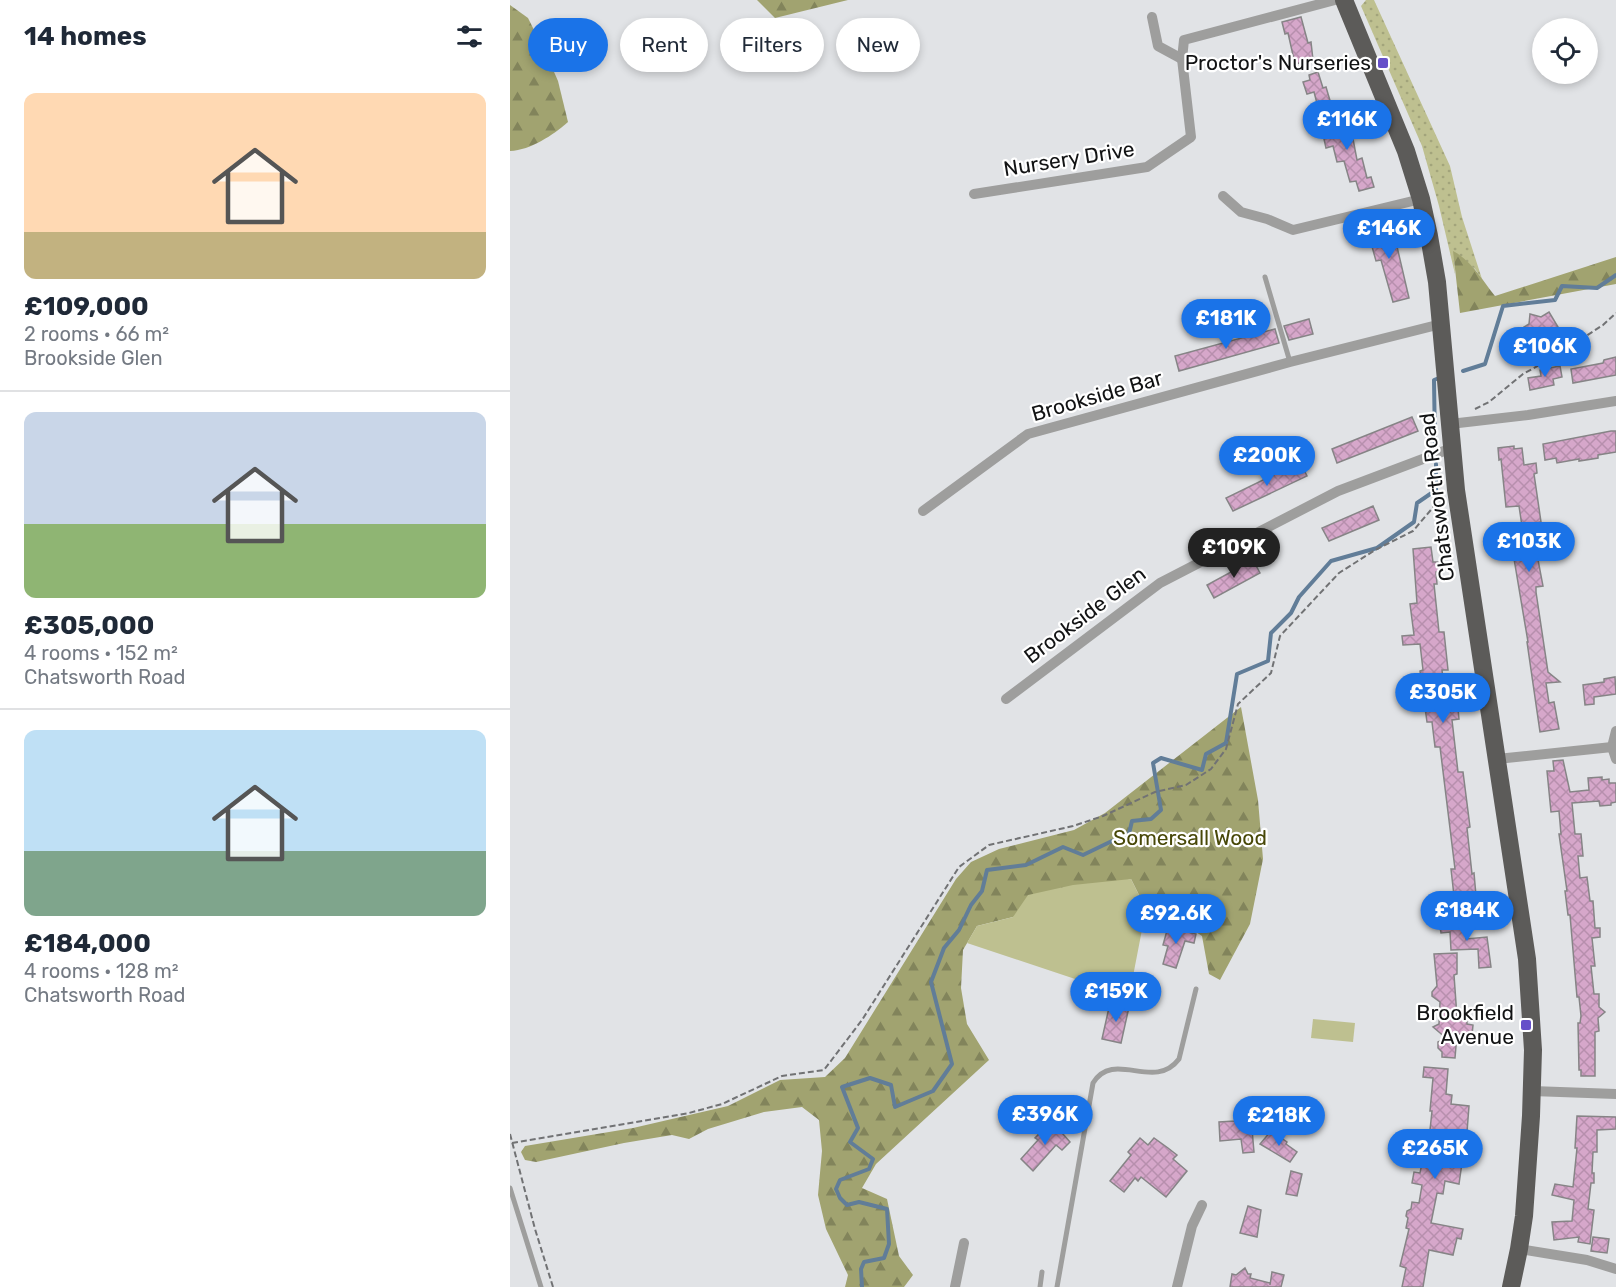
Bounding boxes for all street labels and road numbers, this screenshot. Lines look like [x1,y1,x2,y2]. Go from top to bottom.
street label: Nursery Drive [1002,136,1136,181]
street label: Brookside Bar [1028,365,1165,426]
street label: Chatsworth Road [1414,411,1459,583]
street label: Brookside Glen [1019,561,1150,668]

